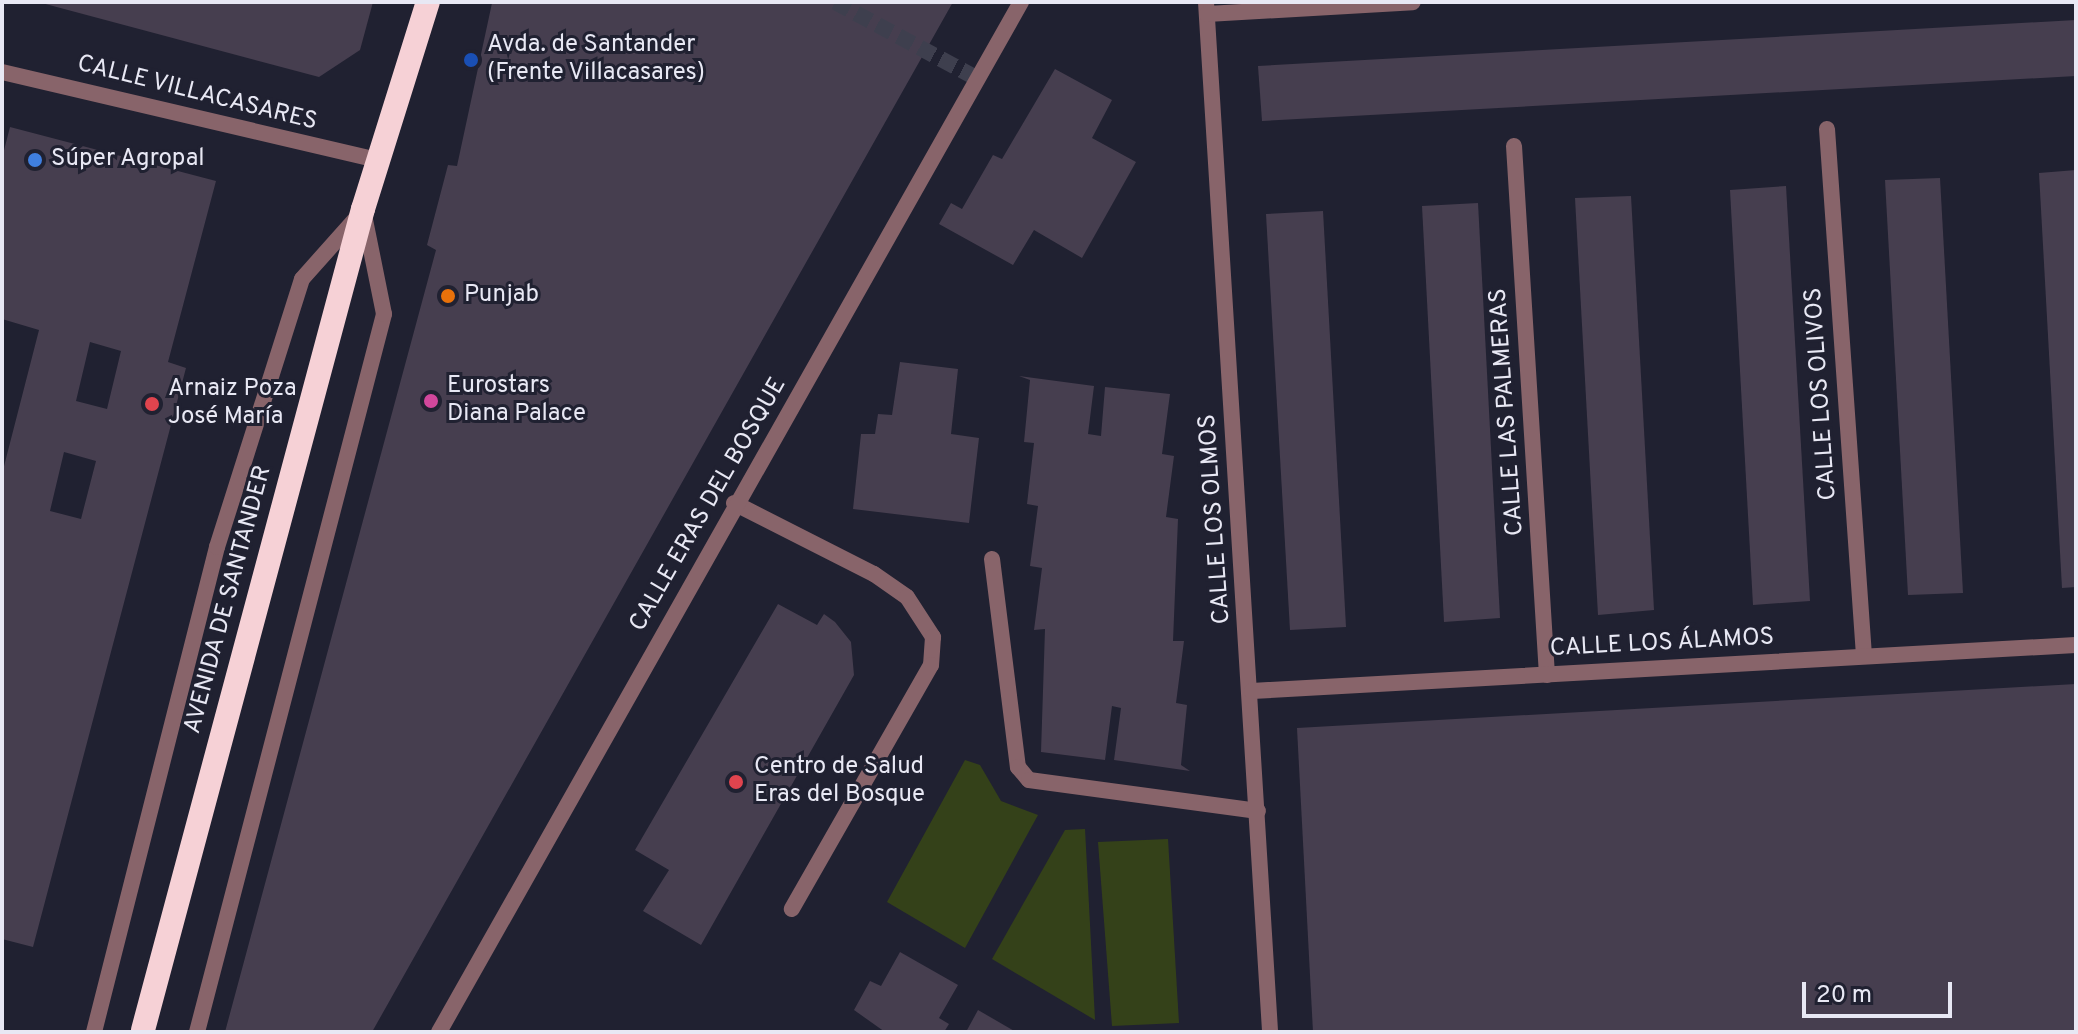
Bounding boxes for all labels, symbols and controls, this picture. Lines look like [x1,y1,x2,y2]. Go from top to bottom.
place label: Avda. de Santander (Frente Villacasares) [487,32,706,88]
street label: CALLE VILLACASARES [74,50,320,138]
marker: Avda. de Santander (Frente Villacasares) [462,51,480,69]
place label: Súper Agropal [51,146,206,174]
marker: Súper Agropal [26,151,44,169]
place label: Punjab [464,282,539,310]
marker: Punjab [439,287,457,305]
street label: CALLE LAS PALMERAS [1485,287,1531,537]
street label: CALLE LOS OLIVOS [1800,287,1844,501]
place label: Eurostars Diana Palace [447,373,586,429]
street label: CALLE ERAS DEL BOSQUE [624,373,794,637]
place label: Arnaiz Poza José María [168,376,297,432]
marker: Eurostars Diana Palace [422,392,440,410]
marker: Arnaiz Poza José María [143,395,161,413]
street label: CALLE LOS OLMOS [1194,413,1238,625]
street label: AVENIDA DE SANTANDER [179,462,279,738]
street label: CALLE LOS ÁLAMOS [1549,624,1775,664]
place label: Centro de Salud Eras del Bosque [754,754,925,810]
marker: Centro de Salud Eras del Bosque [725,771,747,793]
scale bar [1806,966,1956,1016]
text: 20 m [1816,981,1872,1011]

